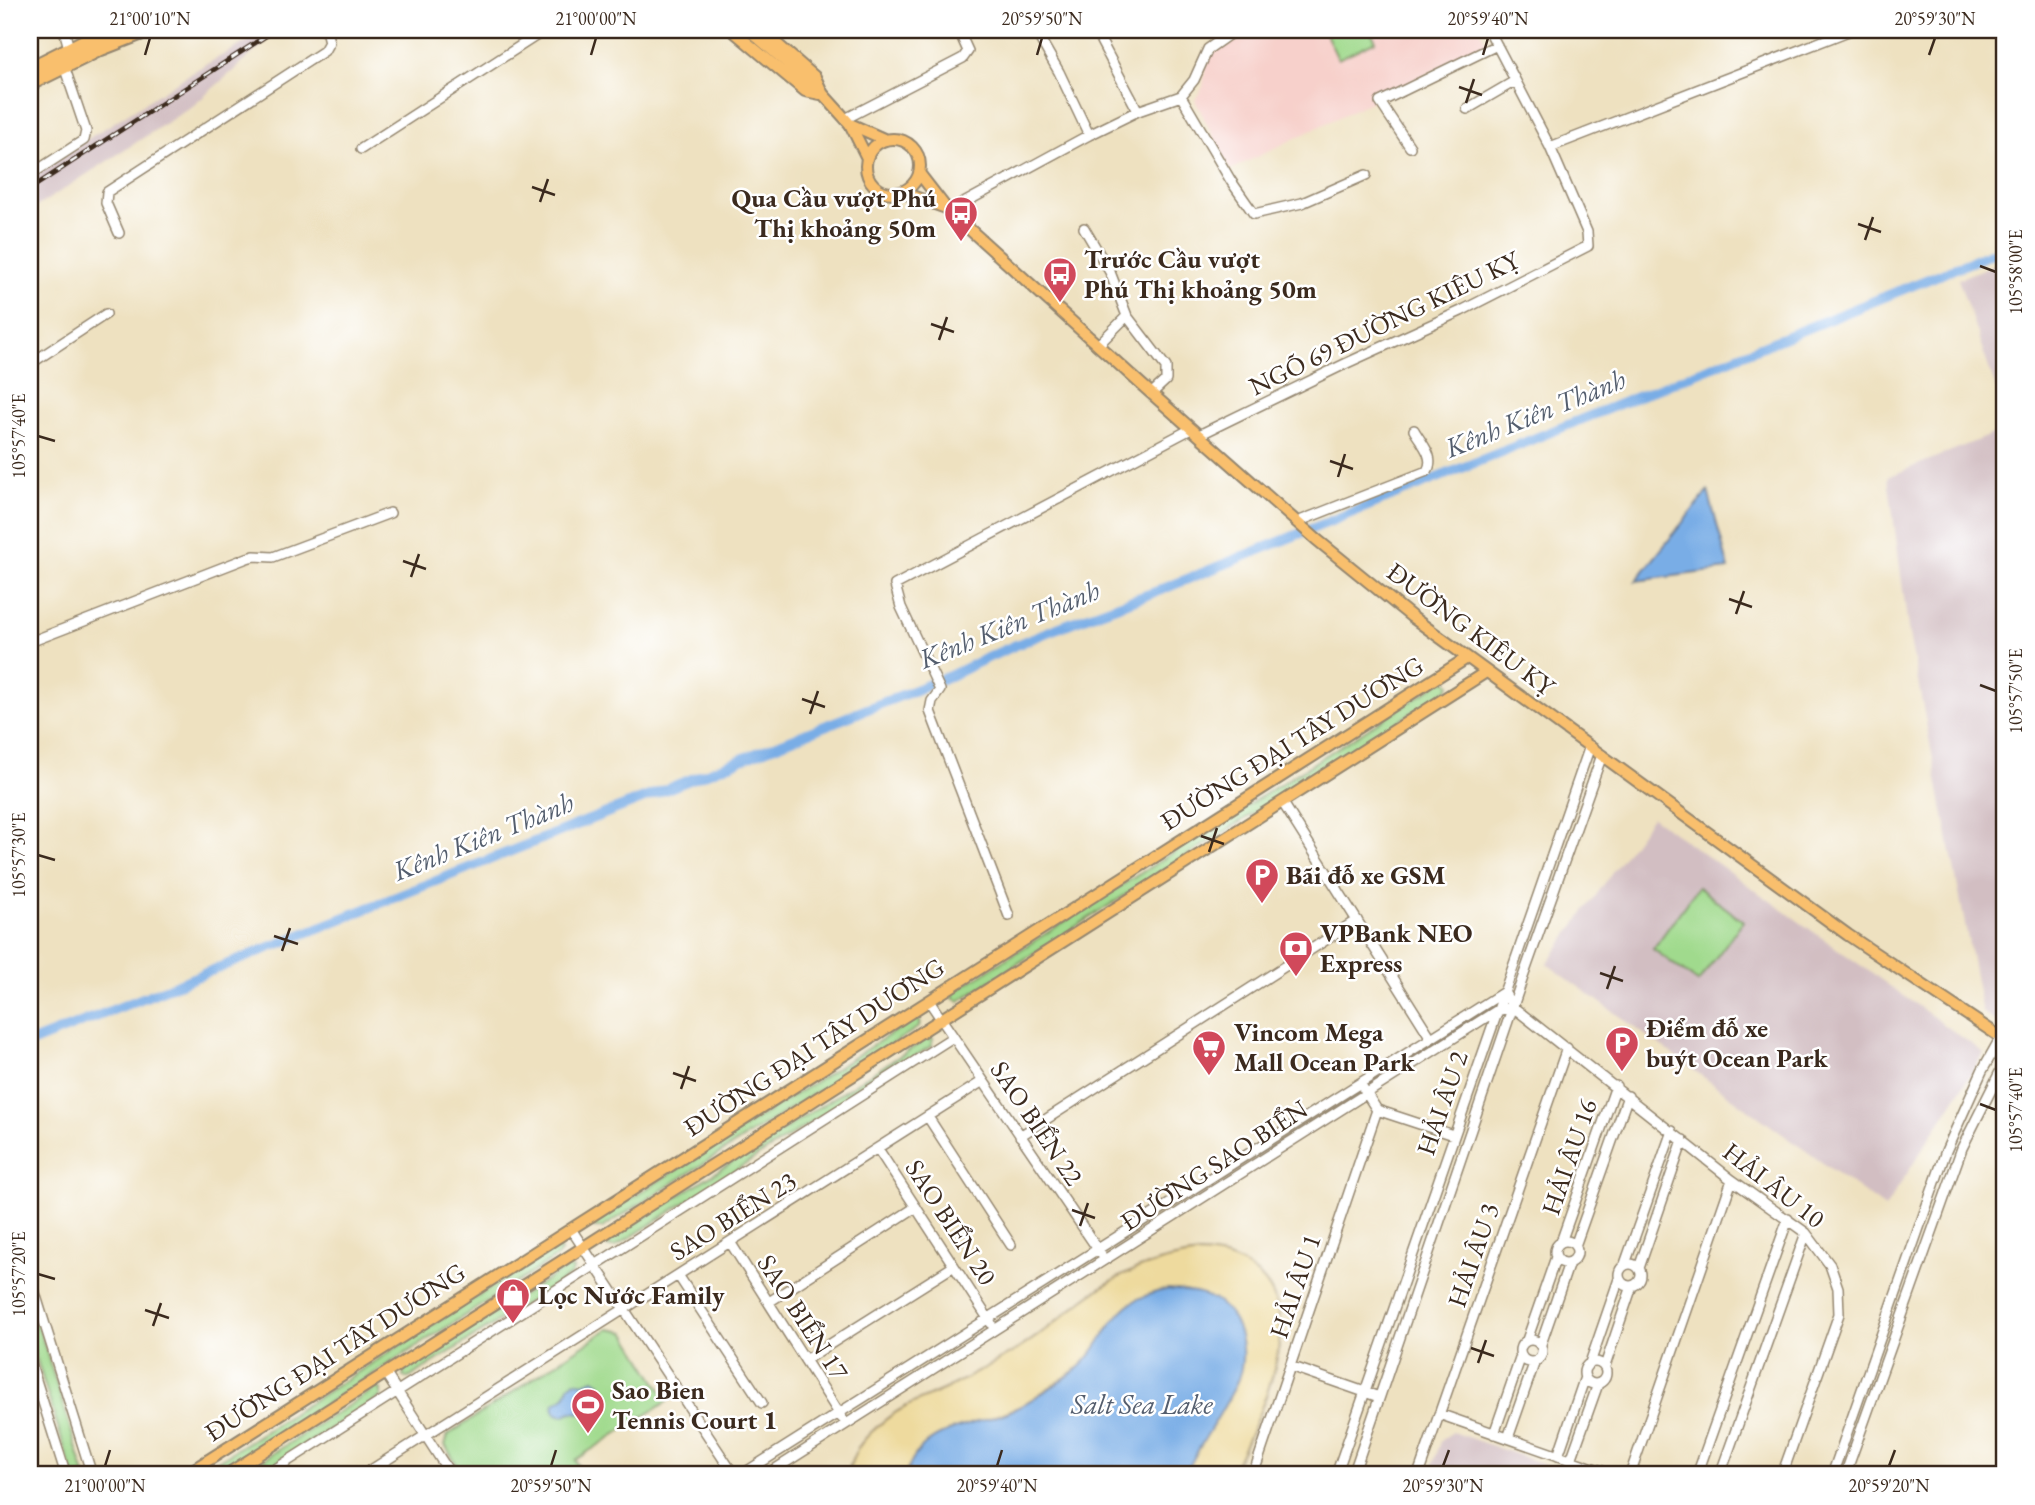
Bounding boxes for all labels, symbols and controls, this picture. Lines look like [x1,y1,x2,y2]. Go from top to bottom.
text: 21°00'10"N [110,7,191,30]
text: 21°00'00"N [556,7,637,30]
text: 20°59'50"N [1002,7,1083,30]
text: 20°59'40"N [1448,7,1529,30]
text: 20°59'30"N [1895,7,1976,30]
place label: Qua Cầu vượt Phú Thị khoảng 50m [732,181,937,245]
bus stop icon: Qua Cầu vượt Phú Thị khoảng 50m [942,194,980,243]
text: 105°58'00"E [2004,229,2027,315]
place label: Trước Cầu vượt Phú Thị khoảng 50m [1084,242,1317,306]
street label: NGÕ 69 ĐƯỜNG KIÊU KỴ [1243,242,1526,403]
bus stop icon: Trước Cầu vượt Phú Thị khoảng 50m [1041,255,1079,304]
water label: Kênh Kiên Thành [1438,360,1631,466]
text: 105°57'40"E [7,393,30,479]
street label: ĐƯỜNG KIÊU KỴ [1380,555,1563,704]
water label: Kênh Kiên Thành [912,571,1105,677]
street label: ĐƯỜNG ĐẠI TÂY DƯƠNG [1154,648,1430,838]
text: 105°57'50"E [2004,648,2027,734]
water label: Kênh Kiên Thành [386,783,579,889]
text: 105°57'30"E [7,812,30,898]
parking icon: Bãi đỗ xe GSM [1243,856,1281,905]
place label: Bãi đỗ xe GSM [1286,858,1446,892]
place label: VPBank NEO Express [1320,916,1473,980]
bank icon: VPBank NEO Express [1277,929,1315,978]
street label: ĐƯỜNG ĐẠI TÂY DƯƠNG [677,950,951,1144]
place label: Điểm đỗ xe buýt Ocean Park [1646,1011,1829,1075]
place label: Vincom Mega Mall Ocean Park [1234,1015,1415,1079]
parking icon: Điểm đỗ xe buýt Ocean Park [1603,1024,1641,1073]
supermarket icon: Vincom Mega Mall Ocean Park [1190,1028,1228,1077]
street label: HẢI ÂU 2 [1408,1046,1476,1160]
street label: SAO BIỂN 22 [983,1054,1091,1192]
text: 105°57'40"E [2004,1067,2027,1153]
street label: ĐƯỜNG SAO BIỂN [1114,1092,1314,1238]
street label: HẢI ÂU 16 [1533,1095,1605,1219]
street label: HẢI ÂU 10 [1716,1135,1832,1235]
street label: SAO BIỂN 20 [898,1153,1004,1291]
street label: SAO BIỂN 23 [663,1164,803,1268]
street label: HẢI ÂU 3 [1439,1198,1507,1312]
street label: HẢI ÂU 1 [1261,1229,1329,1343]
text: 105°57'20"E [7,1231,30,1317]
street label: SAO BIỂN 17 [750,1248,857,1387]
street label: ĐƯỜNG ĐẠI TÂY DƯƠNG [198,1255,472,1449]
shop icon: Lọc Nước Family [494,1276,532,1325]
place label: Lọc Nước Family [538,1278,725,1312]
place label: Sao Bien Tennis Court 1 [612,1373,777,1437]
sports icon: Sao Bien Tennis Court 1 [569,1386,607,1435]
water label: Salt Sea Lake [1070,1386,1213,1422]
text: 21°00'00"N [65,1474,146,1497]
text: 20°59'50"N [511,1474,592,1497]
text: 20°59'40"N [957,1474,1038,1497]
text: 20°59'30"N [1403,1474,1484,1497]
text: 20°59'20"N [1849,1474,1930,1497]

